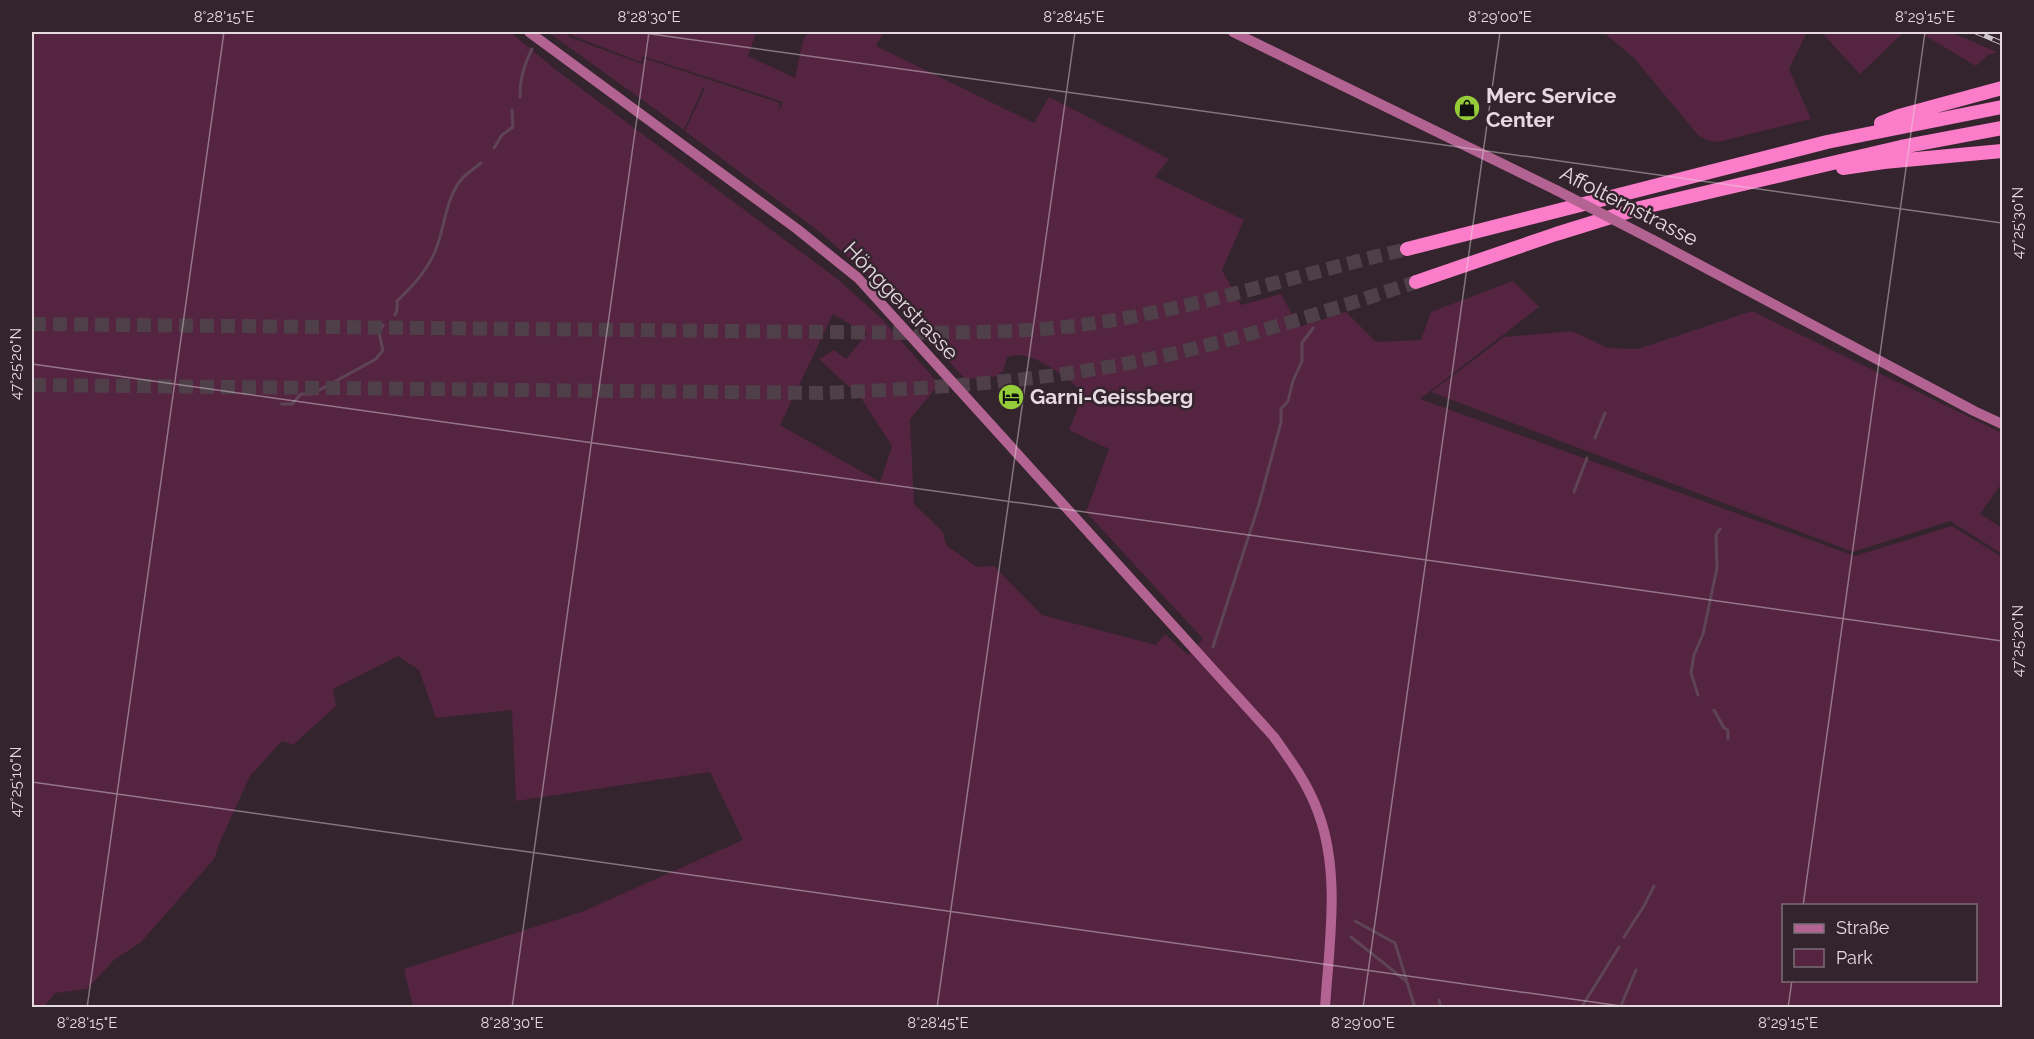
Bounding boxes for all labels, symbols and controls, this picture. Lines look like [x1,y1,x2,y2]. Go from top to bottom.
text: 8°28'15"E [194,8,254,26]
text: 8°28'30"E [617,8,681,26]
text: 8°28'45"E [1043,8,1105,26]
text: 8°29'00"E [1468,8,1532,26]
text: 8°29'15"E [1895,8,1955,26]
place label: Merc Service Center [1486,83,1617,132]
shop icon: Merc Service Center [1452,93,1482,123]
street label: Affolternstrasse [1556,160,1702,251]
text: 47°25'30"N [2009,187,2027,259]
street label: Hönggerstrasse [839,236,964,365]
text: 47°25'20"N [7,328,25,400]
hotel icon: Garni-Geissberg [996,382,1026,412]
place label: Garni-Geissberg [1030,384,1193,409]
text: 47°25'20"N [2009,605,2027,677]
text: 47°25'10"N [7,747,25,817]
legend [1782,904,1977,982]
text: Straße [1836,917,1890,938]
text: Park [1836,947,1873,968]
text: 8°28'15"E [57,1014,117,1032]
text: 8°28'30"E [480,1014,544,1032]
text: 8°28'45"E [907,1014,969,1032]
text: 8°29'00"E [1331,1014,1395,1032]
text: 8°29'15"E [1758,1014,1818,1032]

